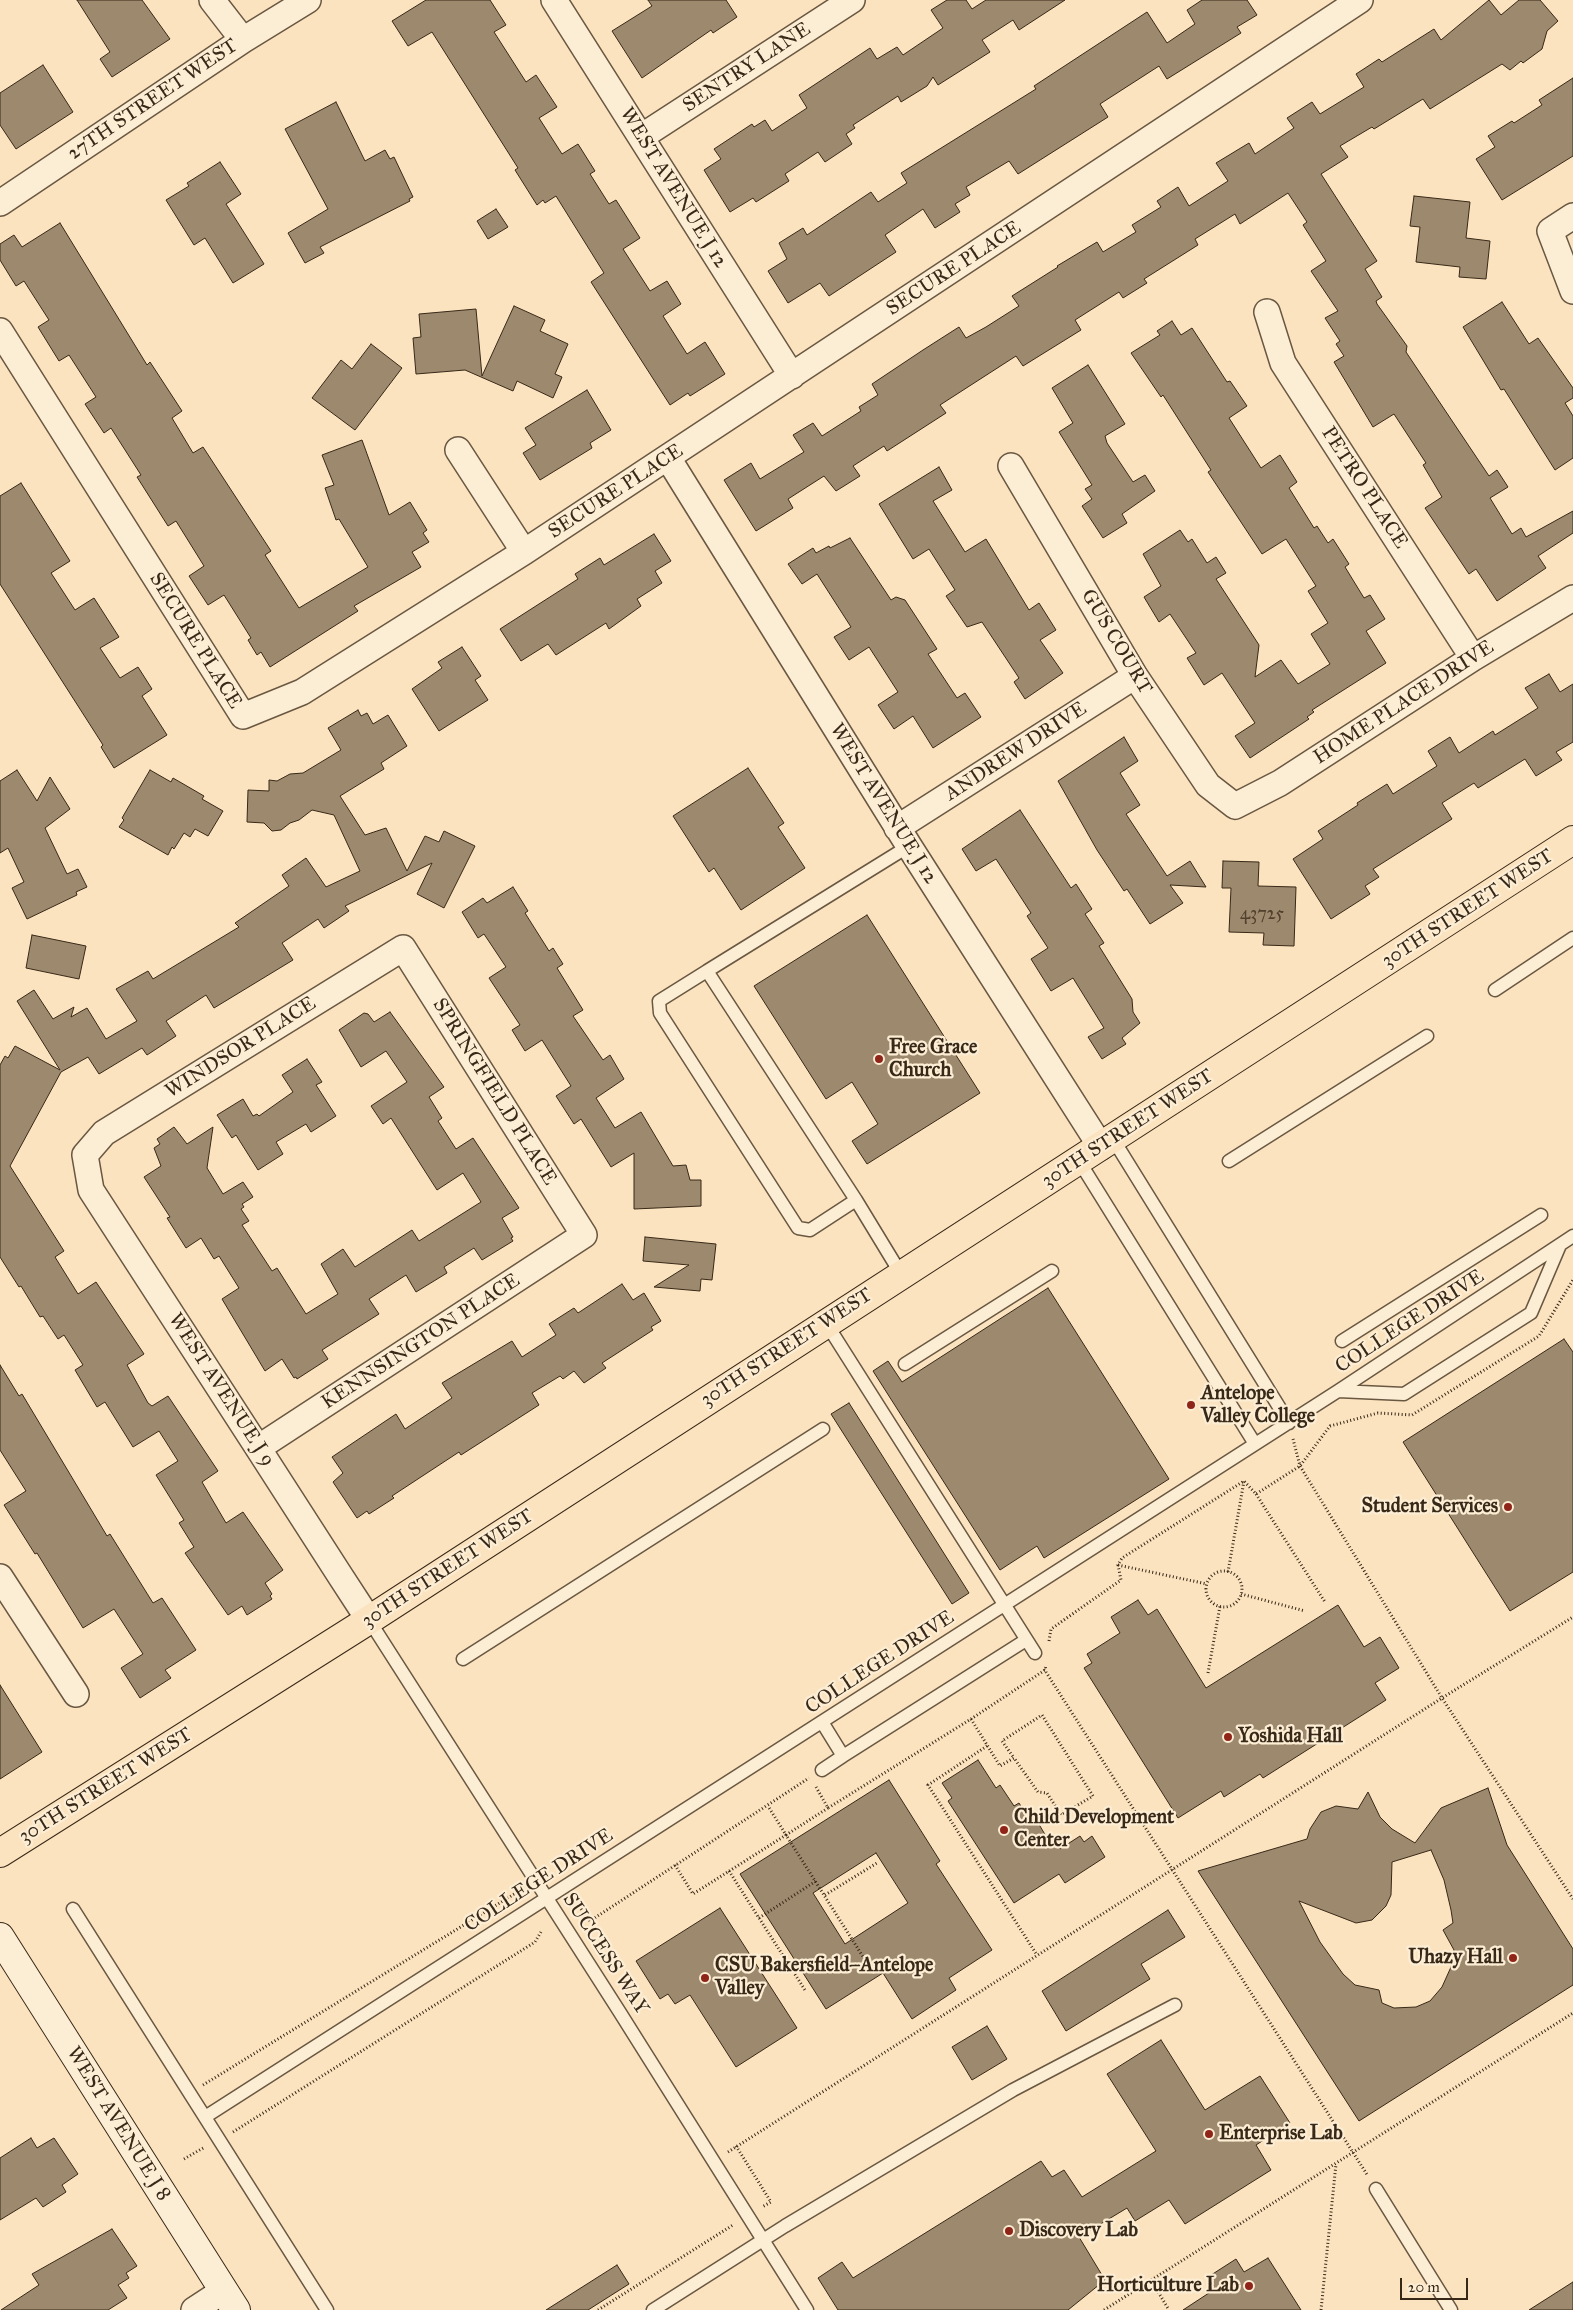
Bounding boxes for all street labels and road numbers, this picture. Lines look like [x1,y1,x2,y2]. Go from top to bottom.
street label: SENTRY LANE [679,18,815,118]
street label: 27TH STREET WEST [63,34,243,166]
street label: WEST AVENUE J 12 [614,103,732,273]
street label: SECURE PLACE [882,217,1026,321]
street label: PETRO PLACE [1316,423,1412,553]
street label: SECURE PLACE [544,440,688,544]
street label: SECURE PLACE [144,569,246,713]
street label: GUS COURT [1075,585,1157,699]
street label: HOME PLACE DRIVE [1309,636,1499,770]
street label: ANDREW DRIVE [941,697,1091,807]
street label: WEST AVENUE J 12 [824,719,942,889]
street label: 30TH STREET WEST [1378,845,1558,973]
street label: WINDSOR PLACE [161,992,321,1104]
street label: SPRINGFIELD PLACE [427,994,561,1190]
street label: 30TH STREET WEST [1038,1065,1218,1193]
street label: COLLEGE DRIVE [1331,1265,1489,1379]
street label: KENNSINGTON PLACE [317,1269,525,1415]
street label: 30TH STREET WEST [697,1284,877,1412]
street label: WEST AVENUE J 9 [163,1309,279,1471]
street label: 30TH STREET WEST [358,1505,538,1633]
street label: COLLEGE DRIVE [801,1606,959,1720]
street label: 30TH STREET WEST [15,1723,197,1849]
street label: COLLEGE DRIVE [460,1824,618,1938]
street label: SUCCESS WAY [557,1889,653,2019]
street label: WEST AVENUE J 8 [61,2042,175,2206]

